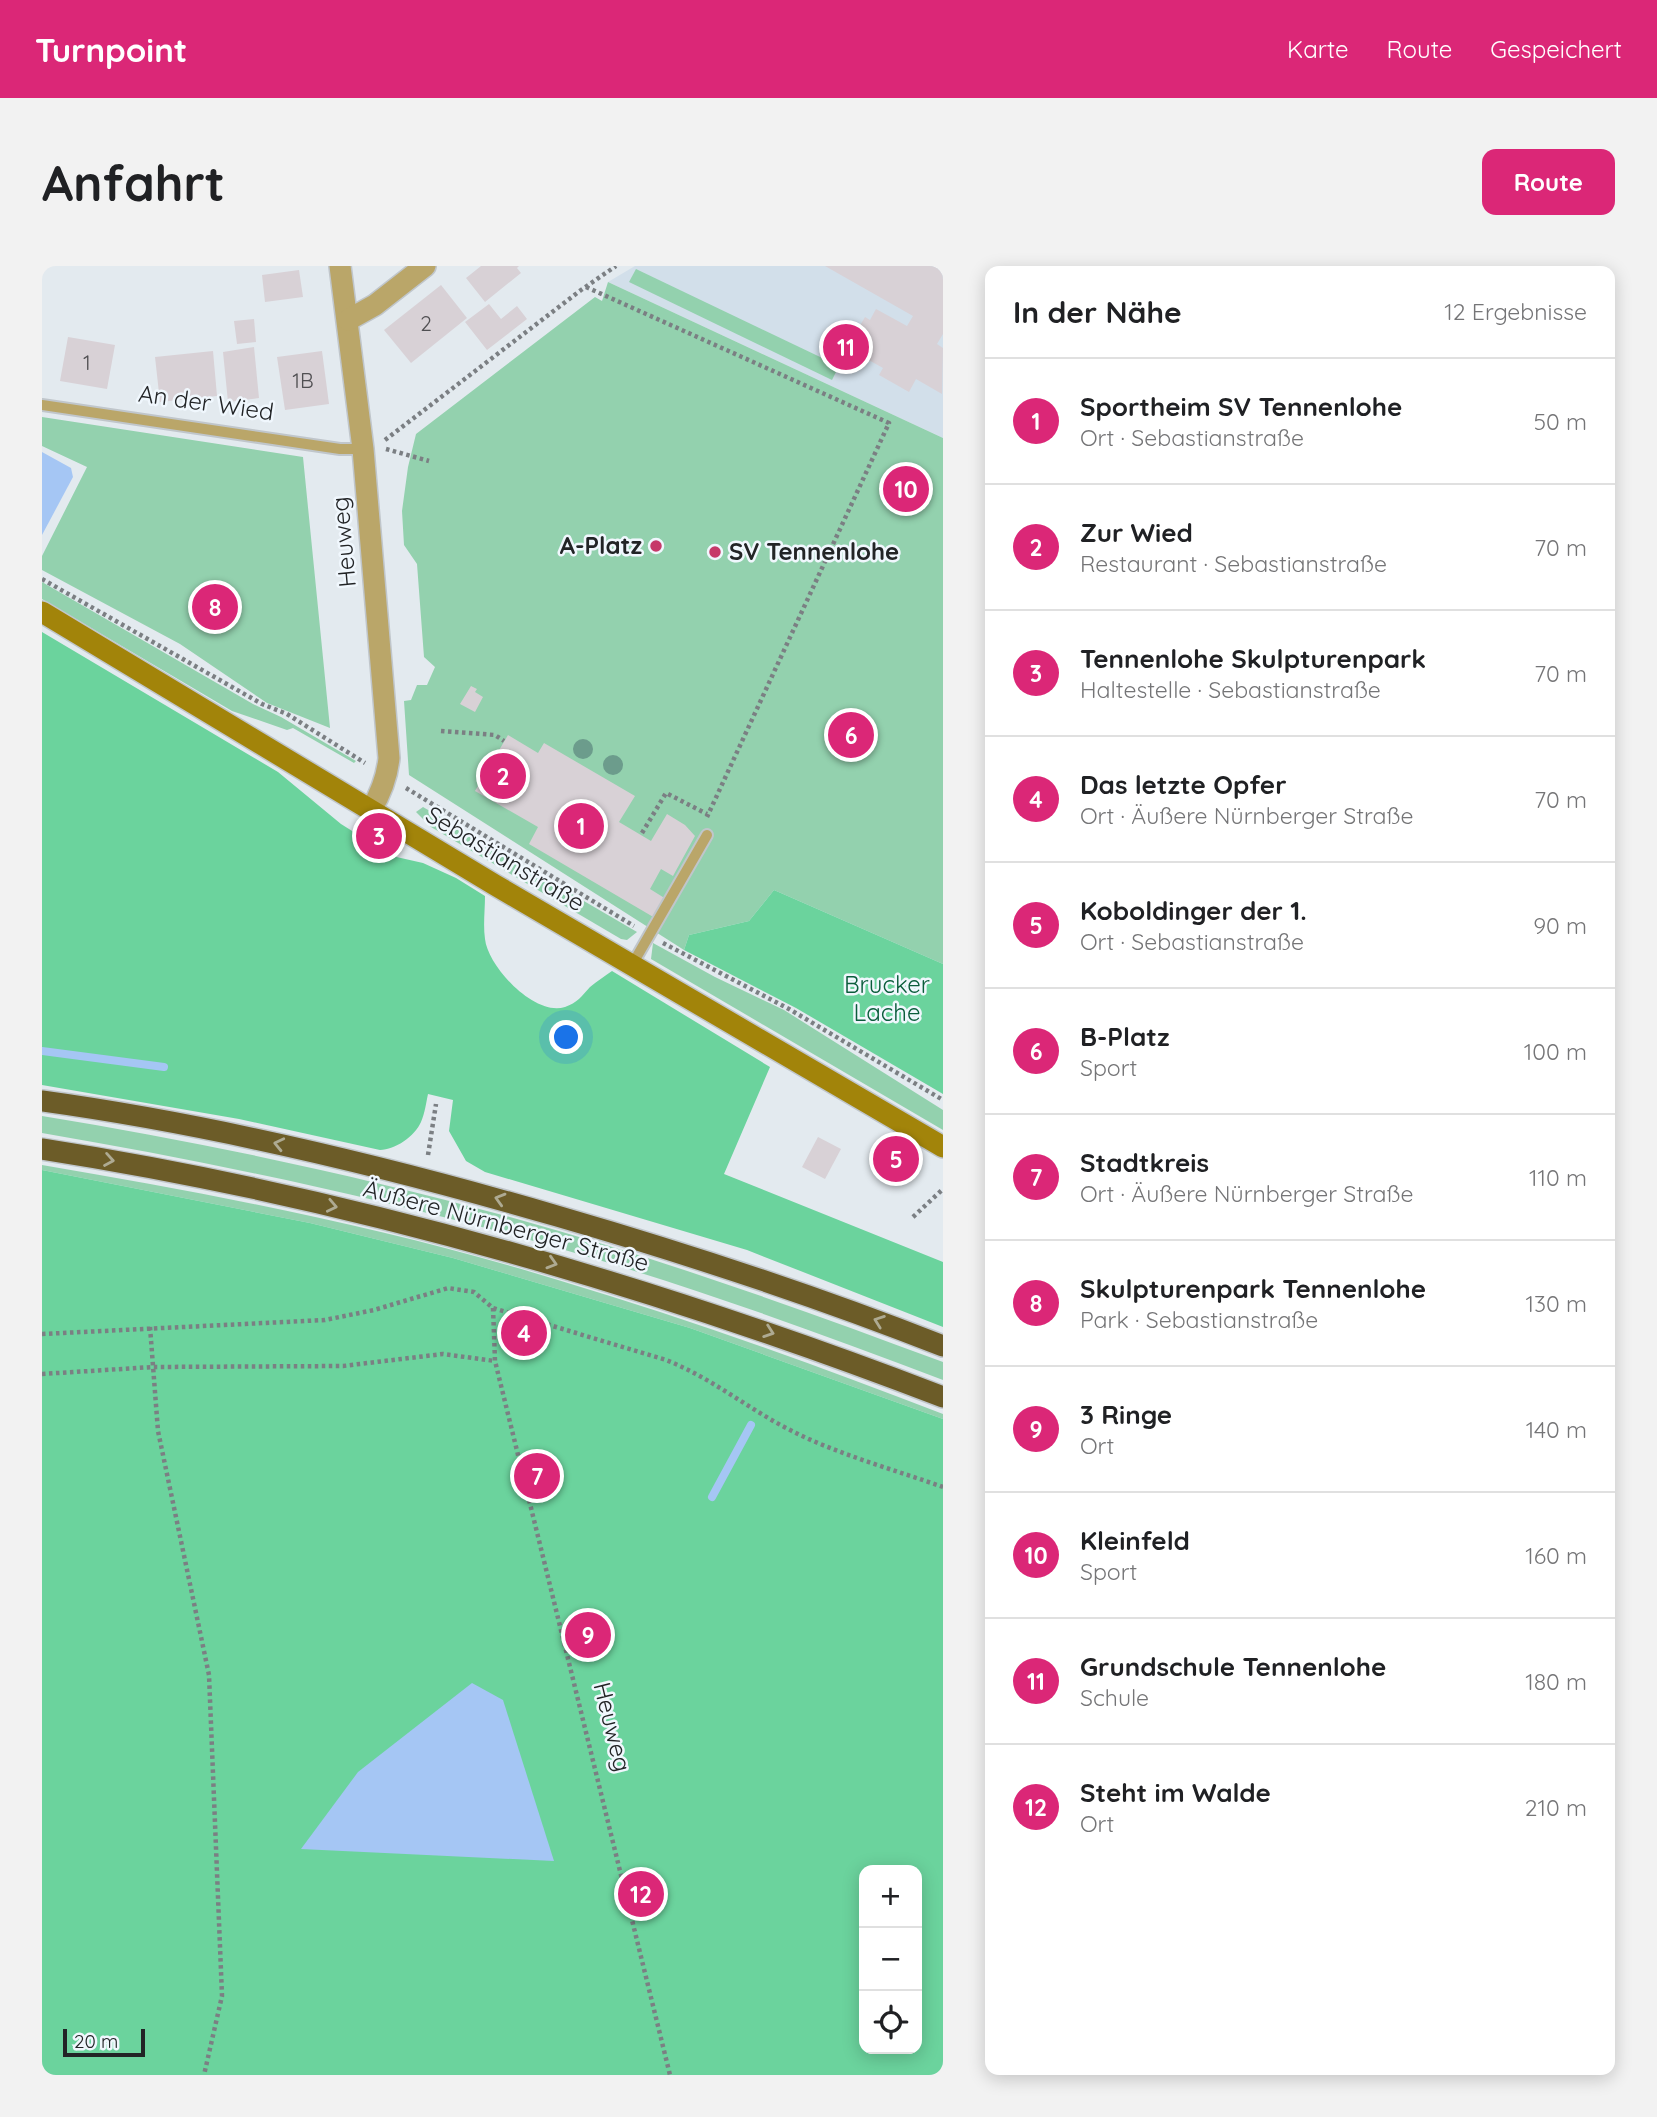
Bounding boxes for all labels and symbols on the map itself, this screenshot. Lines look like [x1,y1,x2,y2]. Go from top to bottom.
house number: 2 [420,310,432,336]
pin: 11 [823,321,869,373]
house number: 1 [83,349,91,375]
house number: 1B [292,367,314,393]
street label: An der Wied [137,378,276,426]
pin: 10 [883,463,929,515]
street label: Heuweg [324,495,362,589]
place label: A-Platz [560,530,642,560]
place label: SV Tennenlohe [729,536,899,566]
marker: A-Platz [648,538,664,554]
marker: SV Tennenlohe [707,544,723,560]
pin: 8 [192,581,238,633]
pin: 6 [828,709,874,761]
pin: 2 [480,750,526,802]
street label: Sebastianstraße [421,799,590,917]
pin: 1 [558,800,604,852]
pin: 3 [356,810,402,862]
park label: Brucker Lache [844,969,930,1027]
your location [549,1020,583,1054]
pin: 5 [873,1133,919,1185]
one-way arrow [273,1138,285,1152]
one-way arrow [103,1152,115,1167]
street label: Äußere Nürnberger Straße [360,1172,652,1278]
one-way arrow [494,1193,506,1208]
one-way arrow [326,1197,338,1212]
one-way arrow [546,1254,558,1269]
pin: 4 [501,1307,547,1359]
one-way arrow [874,1315,886,1329]
one-way arrow [762,1324,775,1338]
pin: 7 [514,1450,560,1502]
pin: 9 [565,1609,611,1661]
street label: Heuweg [587,1679,639,1775]
pin: 12 [618,1868,664,1920]
scale bar [63,2026,145,2058]

